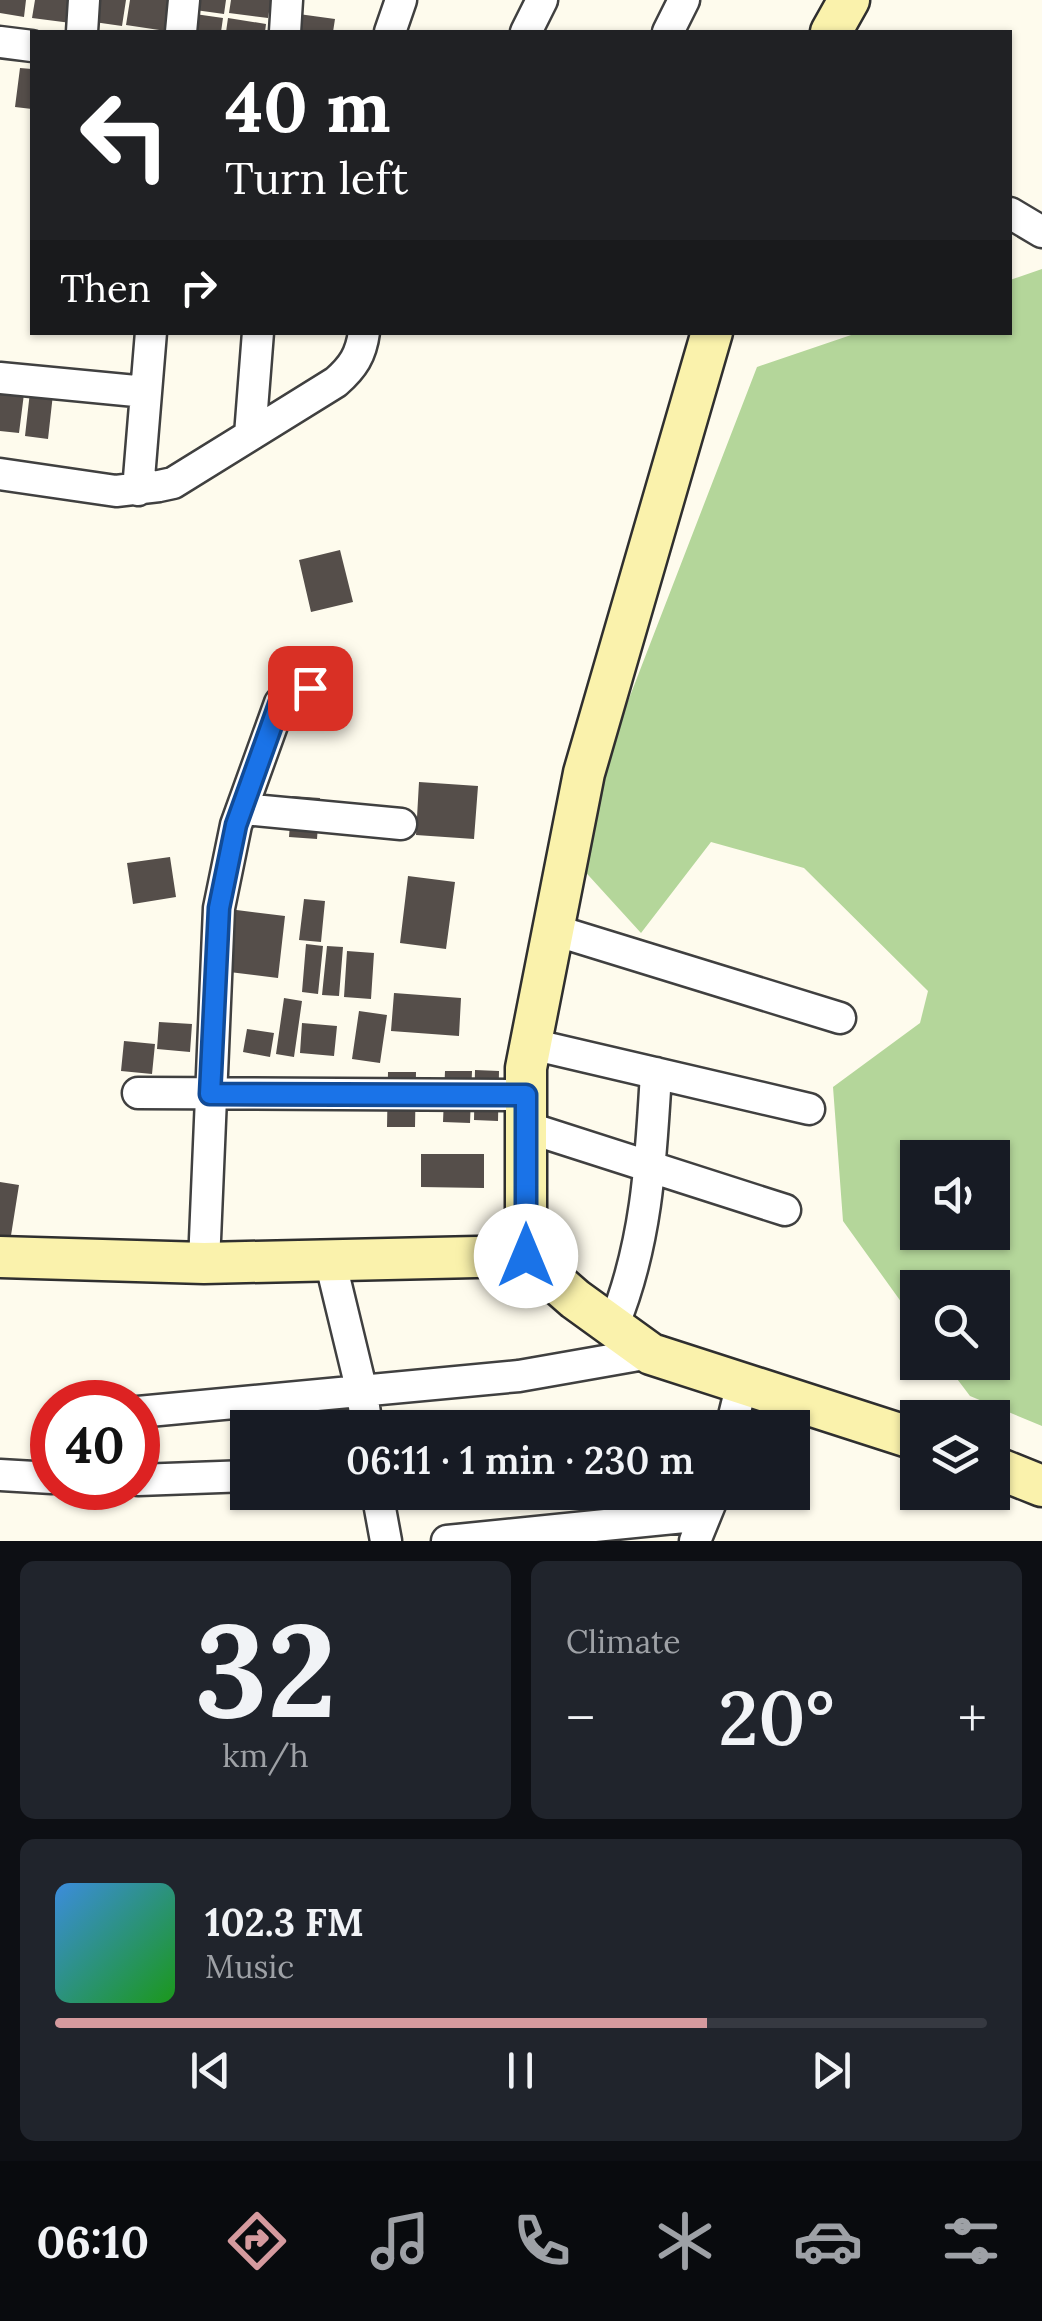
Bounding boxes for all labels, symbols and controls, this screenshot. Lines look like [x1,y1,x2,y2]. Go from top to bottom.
text: 40 m [225,62,391,151]
icon: left [60,70,190,200]
text: Turn left [225,149,408,206]
icon: right [171,260,226,315]
text: Then [60,264,151,312]
pin [268,646,353,731]
icon: arrive [283,661,338,716]
map controls [900,1140,1010,1510]
button: sound [900,1140,1010,1250]
position arrow [474,1204,578,1308]
button: search [900,1270,1010,1380]
speed limit sign: 40 [30,1380,160,1510]
button: layers [900,1400,1010,1510]
text: 06:11 · 1 min · 230 m [346,1436,694,1484]
text: 32 [194,1586,337,1753]
text: Climate [566,1621,681,1662]
text: 20° [718,1670,835,1766]
text: − [566,1683,595,1753]
text: + [958,1683,987,1753]
text: km/h [222,1735,309,1776]
text: 102.3 FM [205,1898,364,1946]
text: Music [205,1946,294,1987]
icon: previous [183,2043,238,2098]
icon: pause [493,2043,548,2098]
icon: next [804,2043,859,2098]
icon: directions [222,2206,292,2276]
icon: music [365,2206,435,2276]
icon: phone [507,2206,577,2276]
icon: climate [650,2206,720,2276]
icon: car [793,2206,863,2276]
icon: filters [936,2206,1006,2276]
text: 06:10 [36,2213,149,2270]

